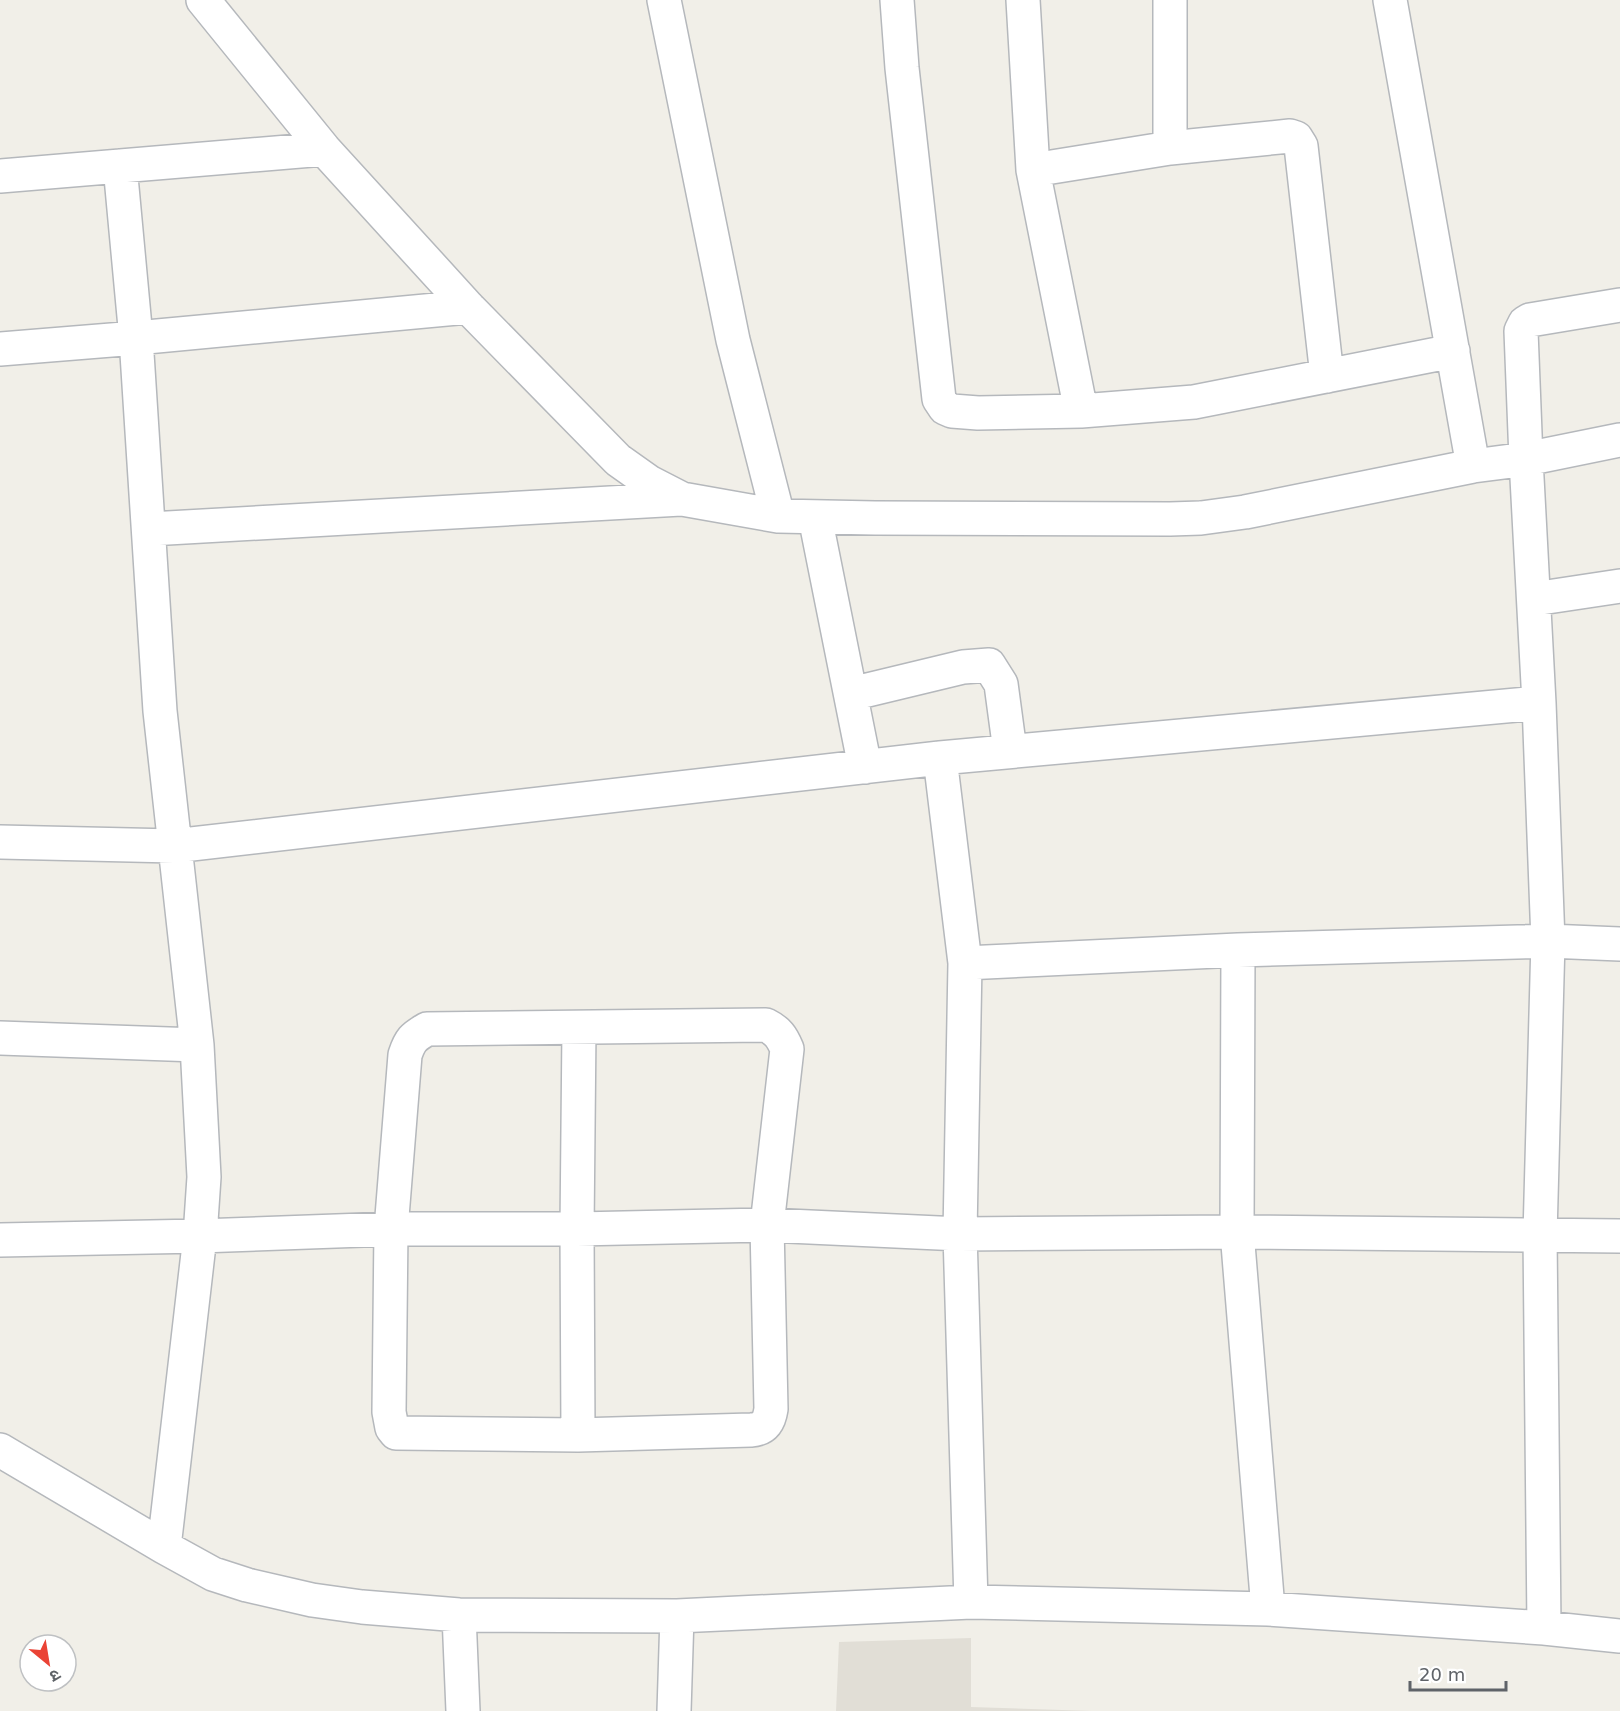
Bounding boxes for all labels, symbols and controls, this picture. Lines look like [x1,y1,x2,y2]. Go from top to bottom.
north arrow [18,1633,78,1693]
scale bar [1410,1654,1506,1692]
text: 20 m [1419,1664,1465,1685]
text: उ [46,1665,64,1686]

